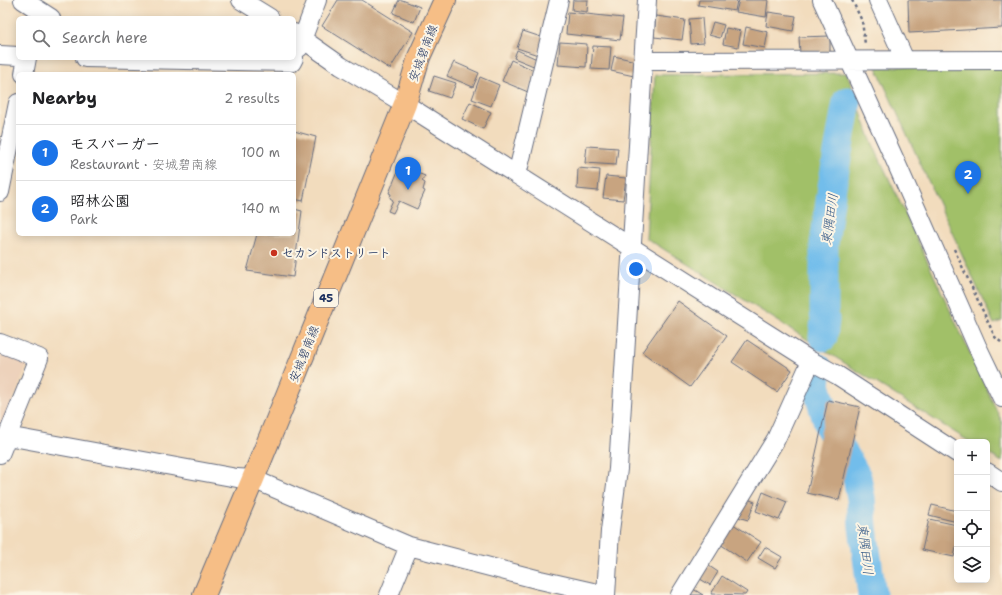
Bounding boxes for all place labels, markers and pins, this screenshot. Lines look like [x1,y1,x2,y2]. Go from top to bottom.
pin: 1 [395,157,421,190]
pin: 2 [955,161,981,194]
place label: セカンドストリート [282,245,391,261]
marker: セカンドストリート [269,248,279,258]

